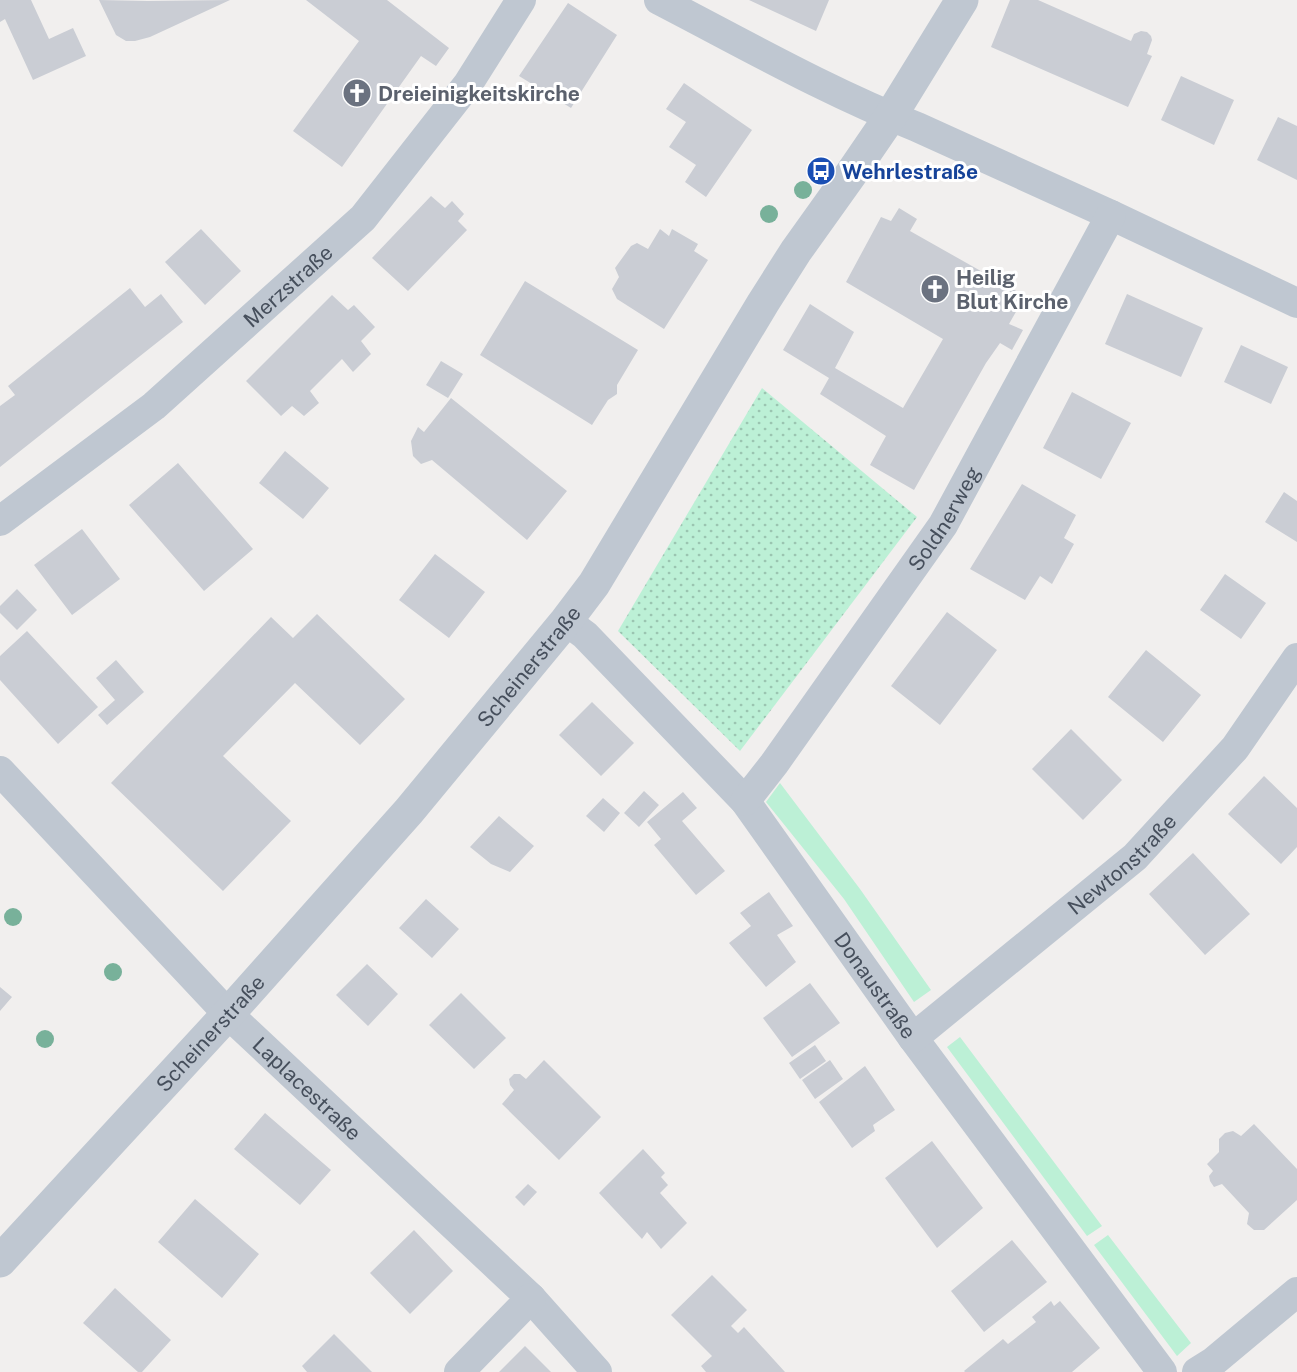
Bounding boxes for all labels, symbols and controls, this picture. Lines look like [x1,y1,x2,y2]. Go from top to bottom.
church icon: Dreieinigkeitskirche [341,77,373,109]
place label: Dreieinigkeitskirche [378,81,580,106]
bus stop icon: Wehrlestraße [805,155,837,187]
place label: Wehrlestraße [842,159,978,184]
street label: Merzstraße [238,239,337,332]
place label: Heilig Blut Kirche [956,265,1068,314]
church icon: Heilig Blut Kirche [919,273,951,305]
street label: Soldnerweg [902,462,985,575]
street label: Scheinerstraße [472,601,586,732]
street label: Newtonstraße [1062,808,1181,919]
street label: Donaustraße [829,927,922,1043]
street label: Scheinerstraße [150,970,270,1097]
street label: Laplacestraße [248,1032,367,1145]

